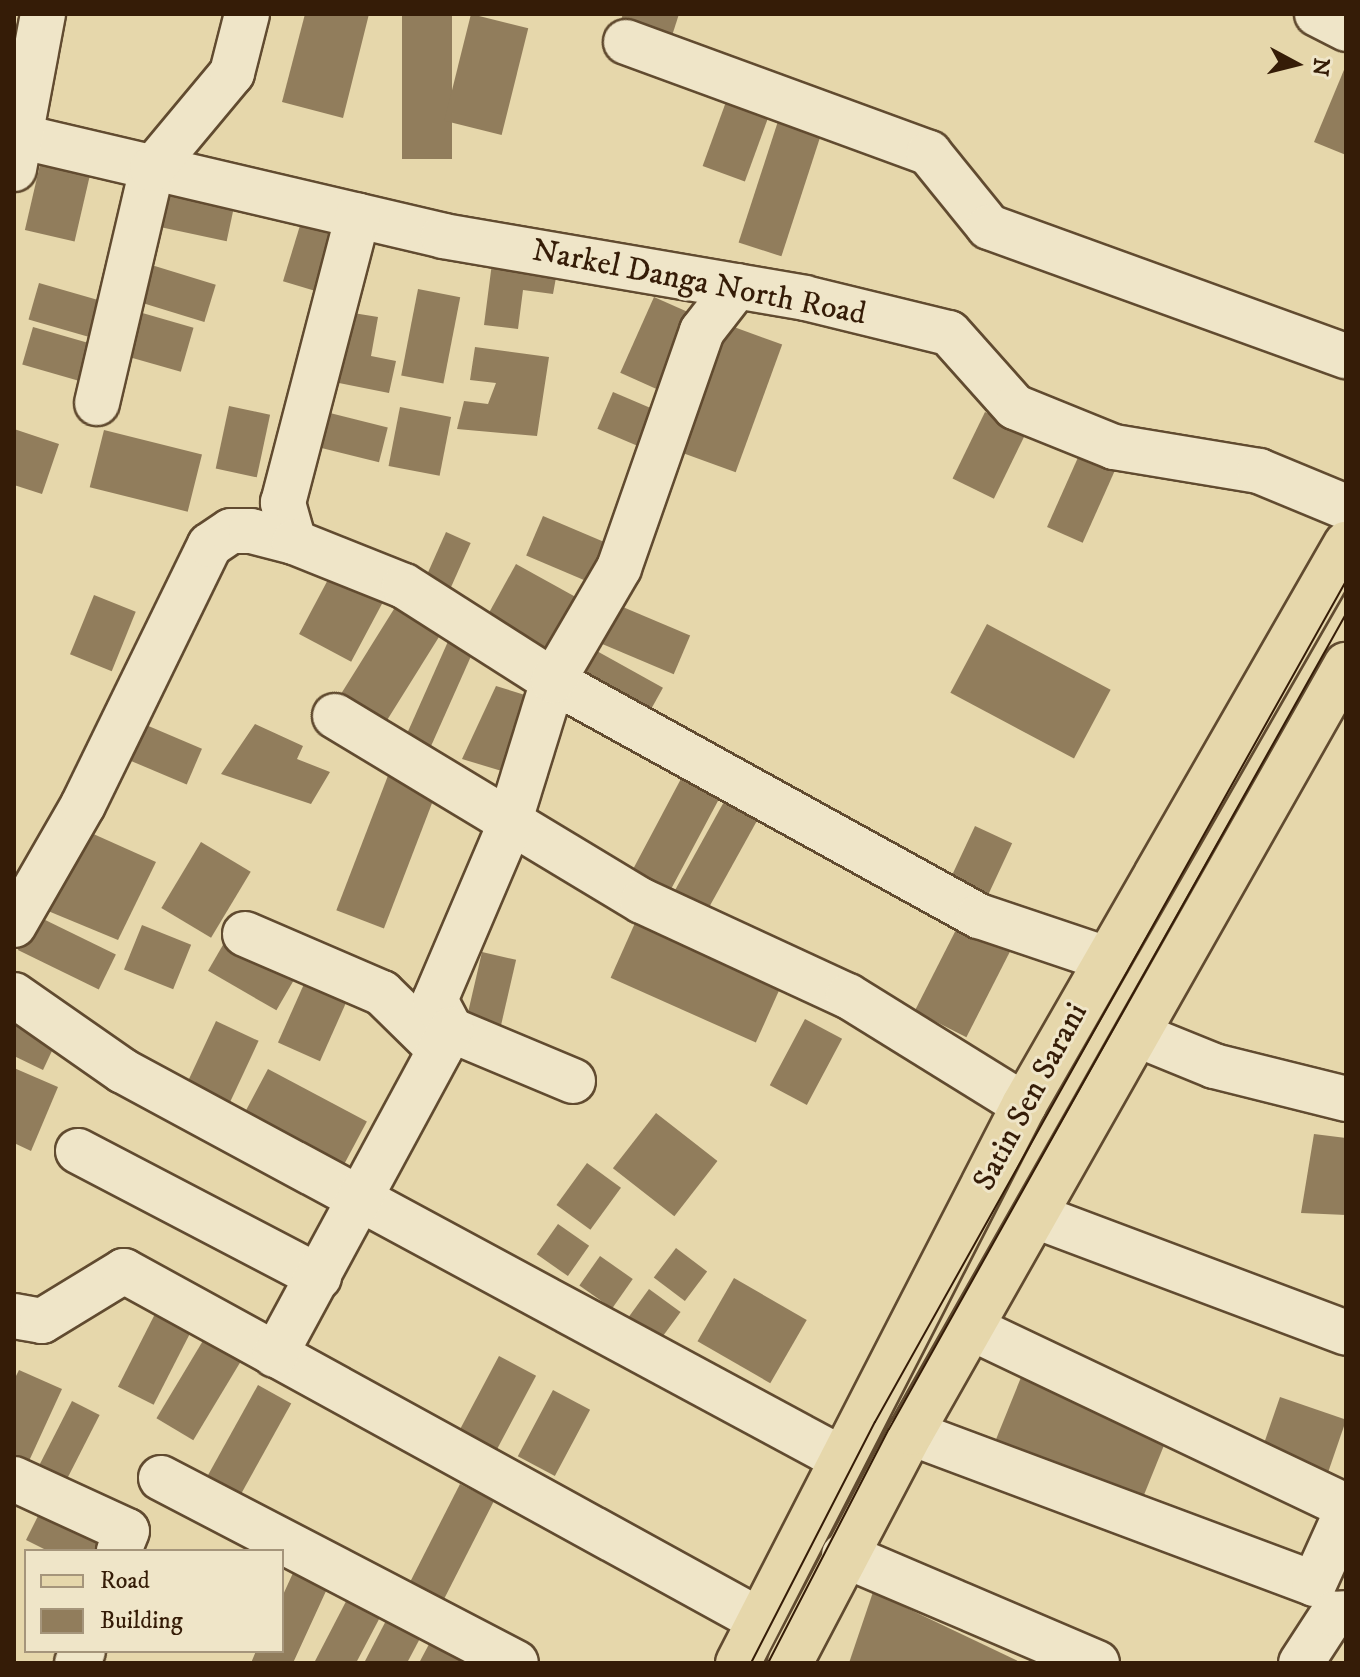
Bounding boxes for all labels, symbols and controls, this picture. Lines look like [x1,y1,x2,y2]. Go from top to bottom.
north arrow [1256,24,1336,104]
text: N [1306,56,1335,78]
street label: Narkel Danga North Road [529,232,869,334]
street label: Satin Sen Sarani [965,997,1097,1197]
legend [24,1549,284,1653]
text: Road [100,1566,150,1596]
text: Building [100,1606,183,1636]

